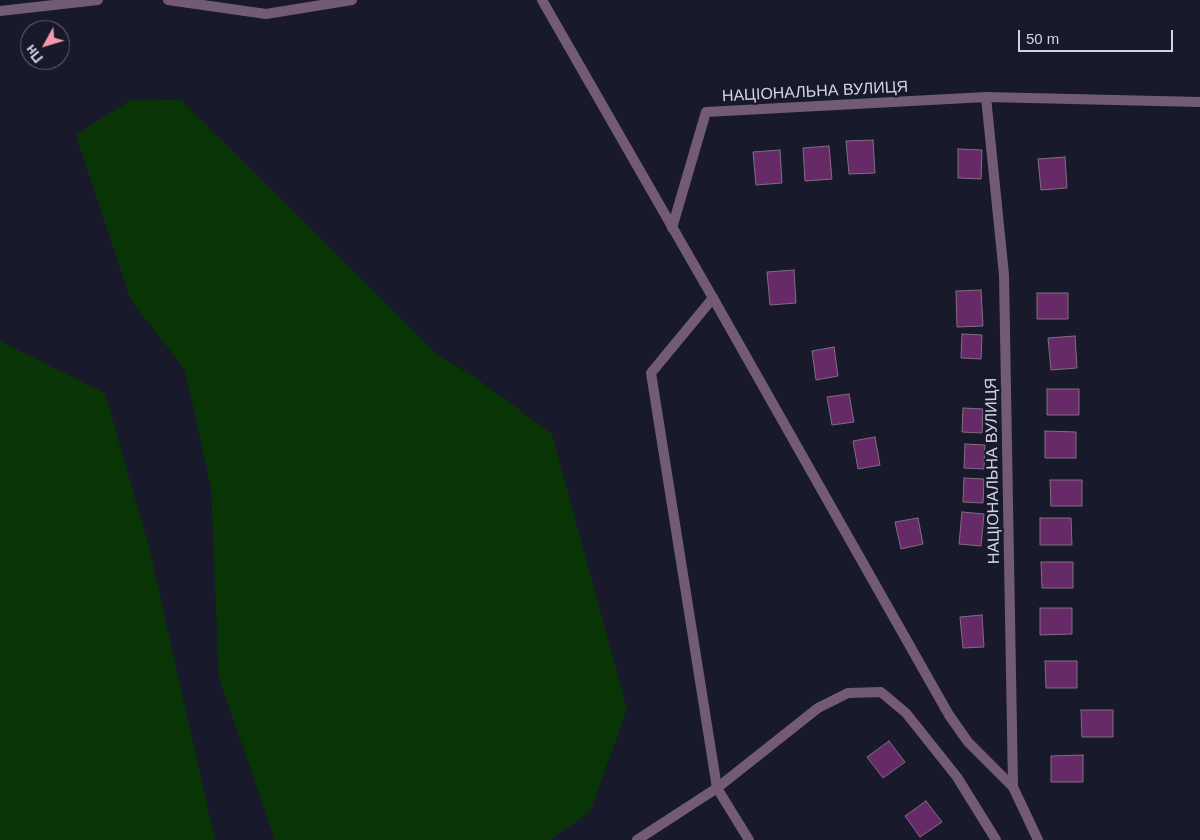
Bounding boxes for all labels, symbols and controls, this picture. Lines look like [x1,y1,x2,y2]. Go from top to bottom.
north arrow [20,20,70,70]
scale bar [1020,20,1175,52]
text: 50 m [1026,30,1059,47]
text: Пн [22,42,46,66]
street label: НАЦІОНАЛЬНА ВУЛИЦЯ [721,78,909,106]
street label: НАЦІОНАЛЬНА ВУЛИЦЯ [982,378,1004,564]

